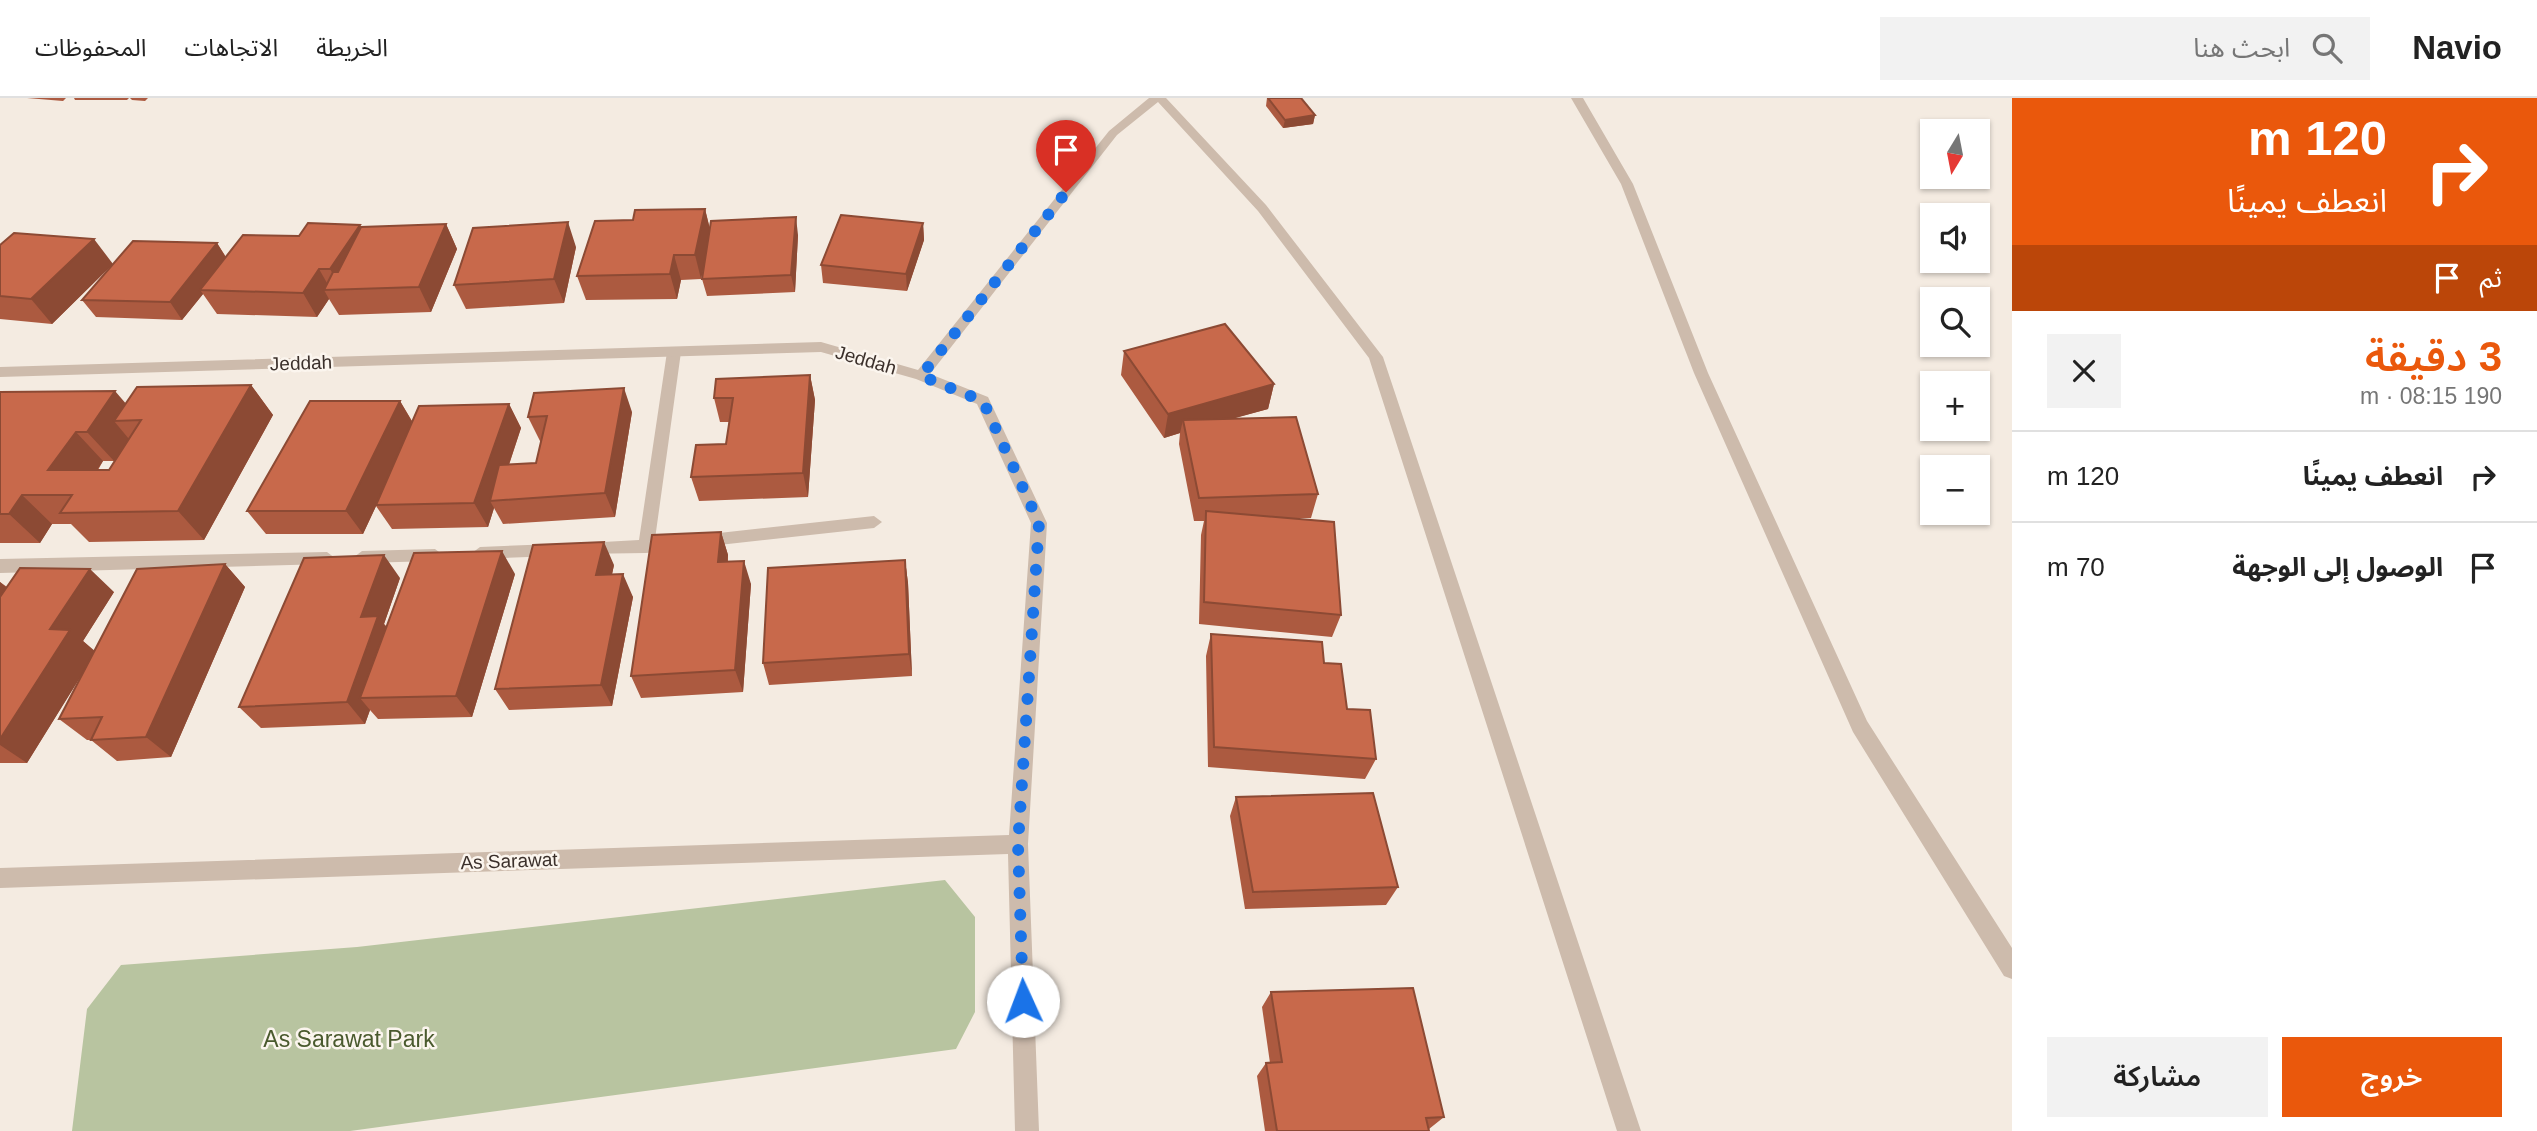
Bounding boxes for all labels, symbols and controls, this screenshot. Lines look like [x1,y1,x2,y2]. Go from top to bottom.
search box [1880,17,2370,80]
icon: search [2308,29,2346,67]
text: Navio [2412,29,2502,66]
text: ابحث هنا [2193,33,2290,63]
text: المحفوظات [35,34,146,61]
text: الاتجاهات [184,34,278,61]
text: الخريطة [316,34,388,61]
text: 120 m [2248,111,2387,165]
north arrow [1920,119,1990,189]
map controls [1920,119,1990,525]
pin [1036,120,1096,192]
icon: right [2411,126,2502,217]
icon: arrive [1047,131,1085,169]
text: انعطف يمينًا [2227,183,2387,219]
button: sound [1920,203,1990,273]
icon: arrive [2428,259,2466,297]
text: ثم [2480,263,2502,293]
button: search [1920,287,1990,357]
text: 3 دقيقة [2365,333,2502,380]
button: close [2047,334,2121,408]
street label: Jeddah [833,341,899,379]
street label: Jeddah [269,351,333,375]
button: + [1920,371,1990,441]
text: 190 m · 08:15 [2360,383,2502,409]
button: − [1920,455,1990,525]
icon: right [2464,458,2502,496]
text: 120 m [2047,461,2119,491]
text: انعطف يمينًا [2303,461,2443,491]
icon: arrive [2464,549,2502,587]
text: 70 m [2047,552,2105,582]
text: الوصول إلى الوجهة [2232,552,2443,582]
street label: As Sarawat [460,849,559,873]
position arrow [986,964,1060,1038]
park label: As Sarawat Park [263,1026,435,1052]
button: مشاركة [2047,1037,2268,1117]
button: خروج [2282,1037,2502,1117]

